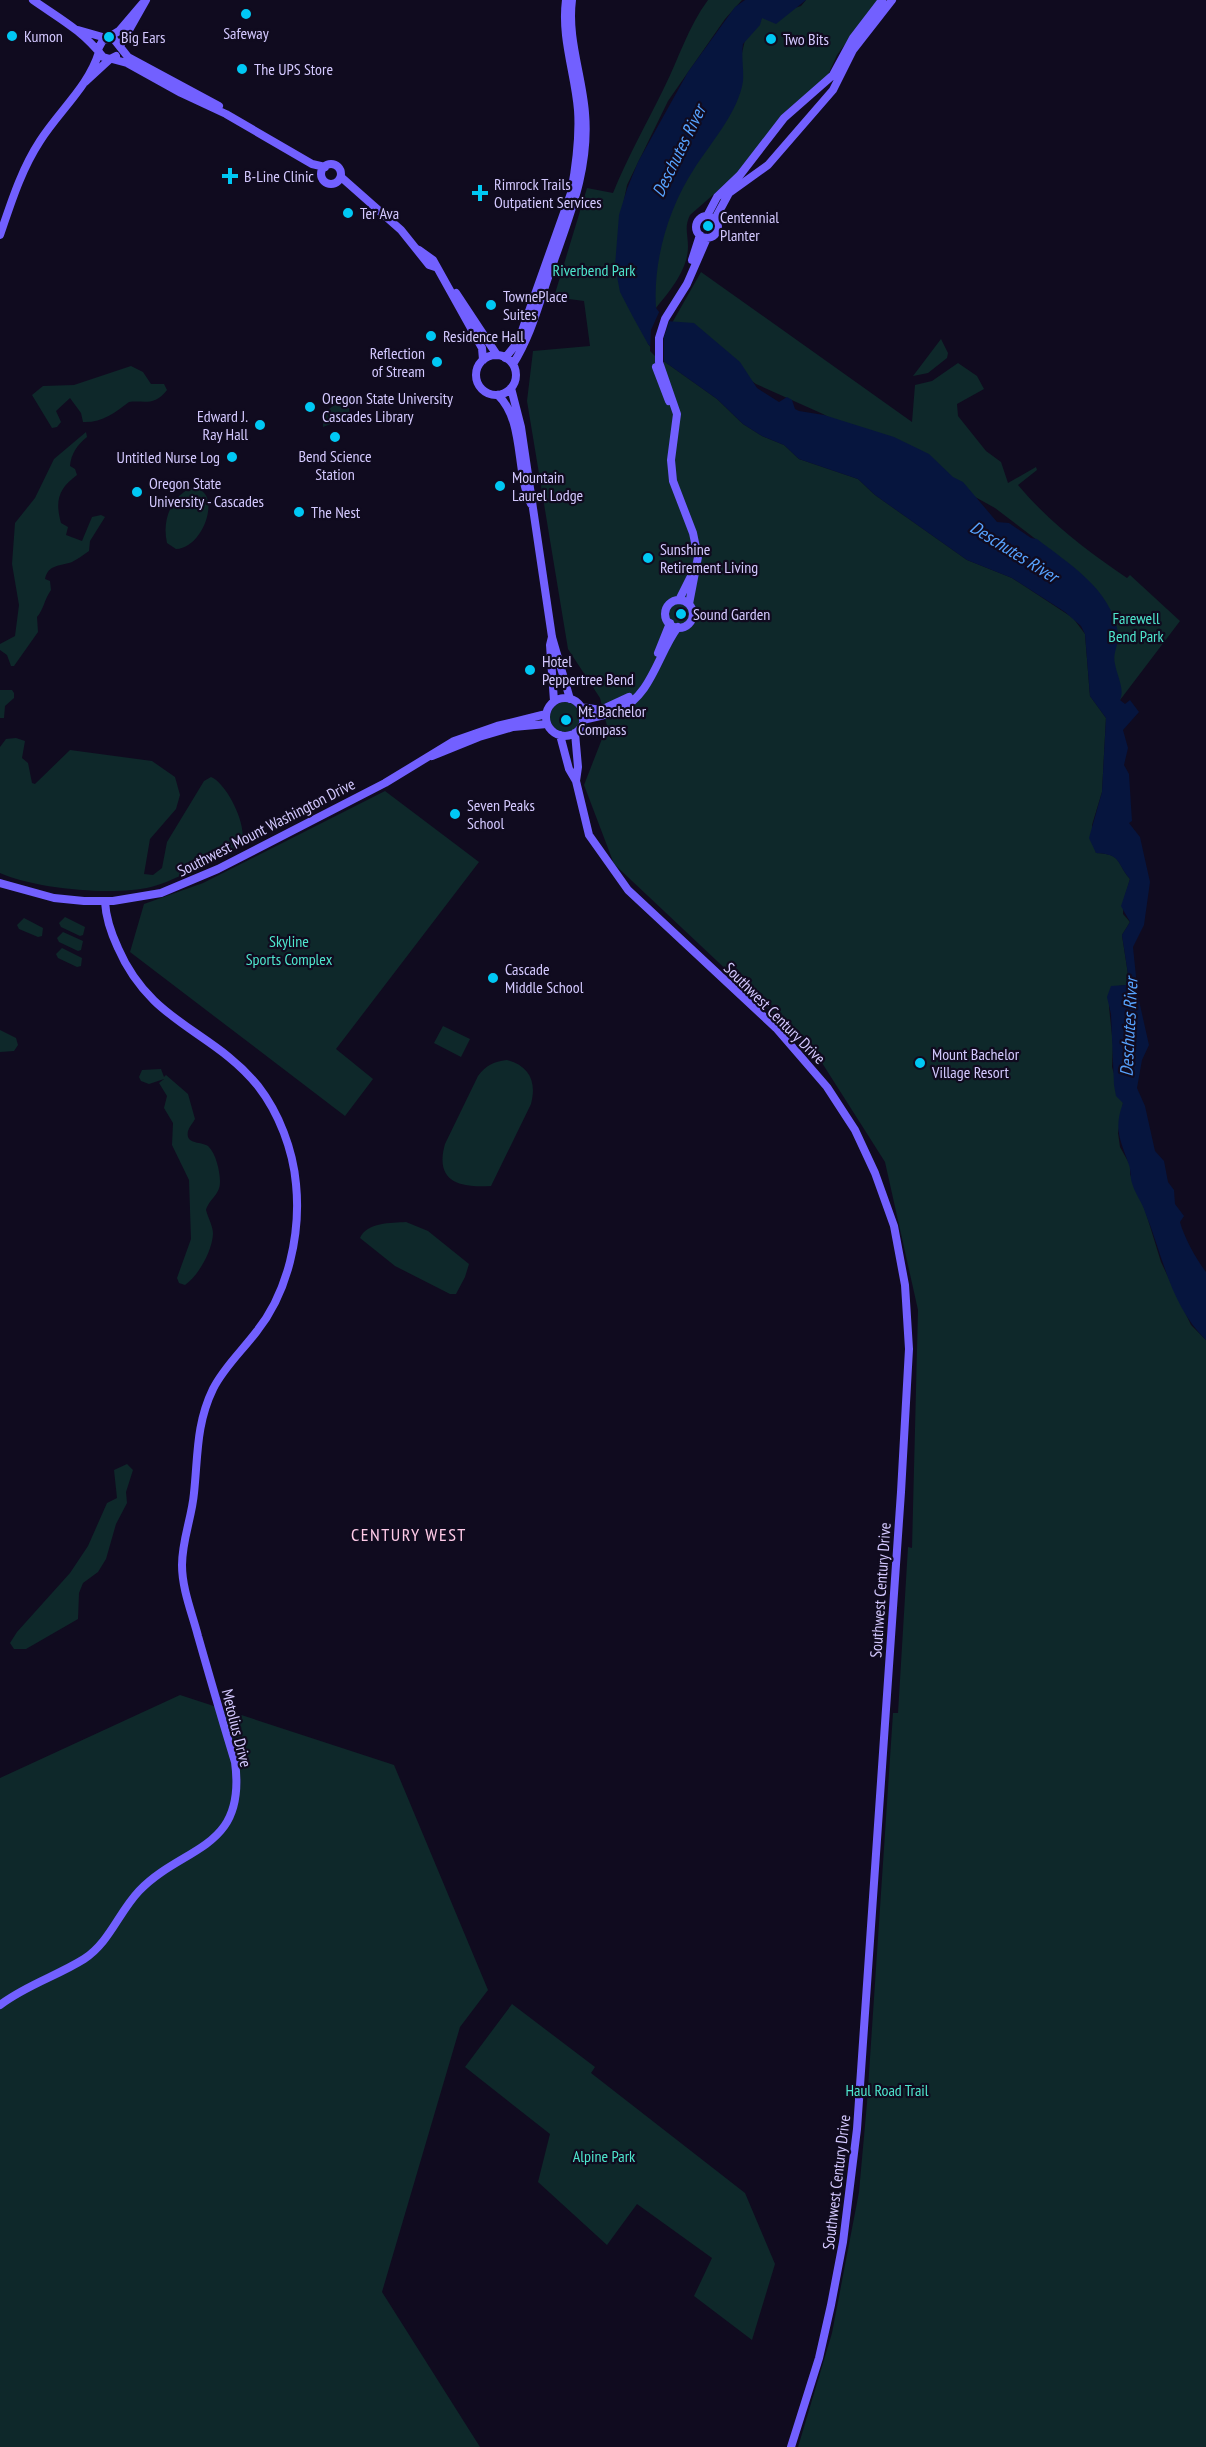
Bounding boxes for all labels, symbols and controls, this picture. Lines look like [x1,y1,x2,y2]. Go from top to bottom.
marker: Safeway [239,7,253,21]
place label: Safeway [223,23,269,43]
place label: Kumon [24,26,63,46]
place label: Big Ears [121,27,165,47]
marker: Kumon [5,29,19,43]
place label: Two Bits [783,29,829,49]
marker: Big Ears [102,30,116,44]
marker: Two Bits [764,32,778,46]
place label: The UPS Store [254,59,333,79]
marker: The UPS Store [235,62,249,76]
water label: Deschutes River [646,98,712,200]
place label: B-Line Clinic [244,166,314,186]
marker: B-Line Clinic [221,167,239,185]
place label: Rimrock Trails Outpatient Services [494,174,602,212]
marker: Rimrock Trails Outpatient Services [471,184,489,202]
place label: Ter Ava [360,203,399,223]
marker: Ter Ava [341,206,355,220]
place label: Centennial Planter [720,207,779,245]
marker: Centennial Planter [701,219,715,233]
park label: Riverbend Park [552,260,636,280]
place label: TownePlace Suites [503,286,568,324]
marker: TownePlace Suites [484,298,498,312]
place label: Residence Hall [443,326,524,346]
marker: Residence Hall [424,329,438,343]
place label: Reflection of Stream [370,343,425,381]
marker: Reflection of Stream [430,355,444,369]
place label: Oregon State University Cascades Library [322,388,453,426]
marker: Oregon State University Cascades Library [303,400,317,414]
place label: Edward J. Ray Hall [197,406,248,444]
marker: Edward J. Ray Hall [253,418,267,432]
marker: Bend Science Station [328,430,342,444]
place label: Bend Science Station [298,446,372,484]
place label: Untitled Nurse Log [117,447,220,467]
marker: Untitled Nurse Log [225,450,239,464]
place label: Mountain Laurel Lodge [512,467,583,505]
place label: Oregon State University - Cascades [149,473,264,511]
marker: Mountain Laurel Lodge [493,479,507,493]
marker: Oregon State University - Cascades [130,485,144,499]
place label: The Nest [311,502,361,522]
marker: The Nest [292,505,306,519]
water label: Deschutes River [966,516,1065,589]
place label: Sunshine Retirement Living [660,539,758,577]
marker: Sunshine Retirement Living [641,551,655,565]
place label: Sound Garden [693,604,770,624]
marker: Sound Garden [674,607,688,621]
park label: Farewell Bend Park [1108,608,1164,646]
place label: Hotel Peppertree Bend [542,651,634,689]
marker: Hotel Peppertree Bend [523,663,537,677]
place label: Mt. Bachelor Compass [578,701,647,739]
marker: Mt. Bachelor Compass [559,713,573,727]
street label: Southwest Mount Washington Drive [174,773,358,881]
place label: Seven Peaks School [467,795,535,833]
marker: Seven Peaks School [448,807,462,821]
park label: Skyline Sports Complex [246,931,333,969]
street label: Southwest Century Drive [720,958,830,1068]
place label: Cascade Middle School [505,959,584,997]
marker: Cascade Middle School [486,971,500,985]
water label: Deschutes River [1114,974,1143,1077]
place label: Mount Bachelor Village Resort [931,1044,1020,1082]
marker: Mount Bachelor Village Resort [913,1056,927,1070]
street label: Southwest Century Drive [865,1522,895,1658]
district label: CENTURY WEST [351,1523,467,1546]
street label: Metolius Drive [218,1687,256,1769]
park label: Haul Road Trail [845,2080,929,2100]
street label: Southwest Century Drive [818,2114,854,2250]
park label: Alpine Park [573,2146,636,2166]

